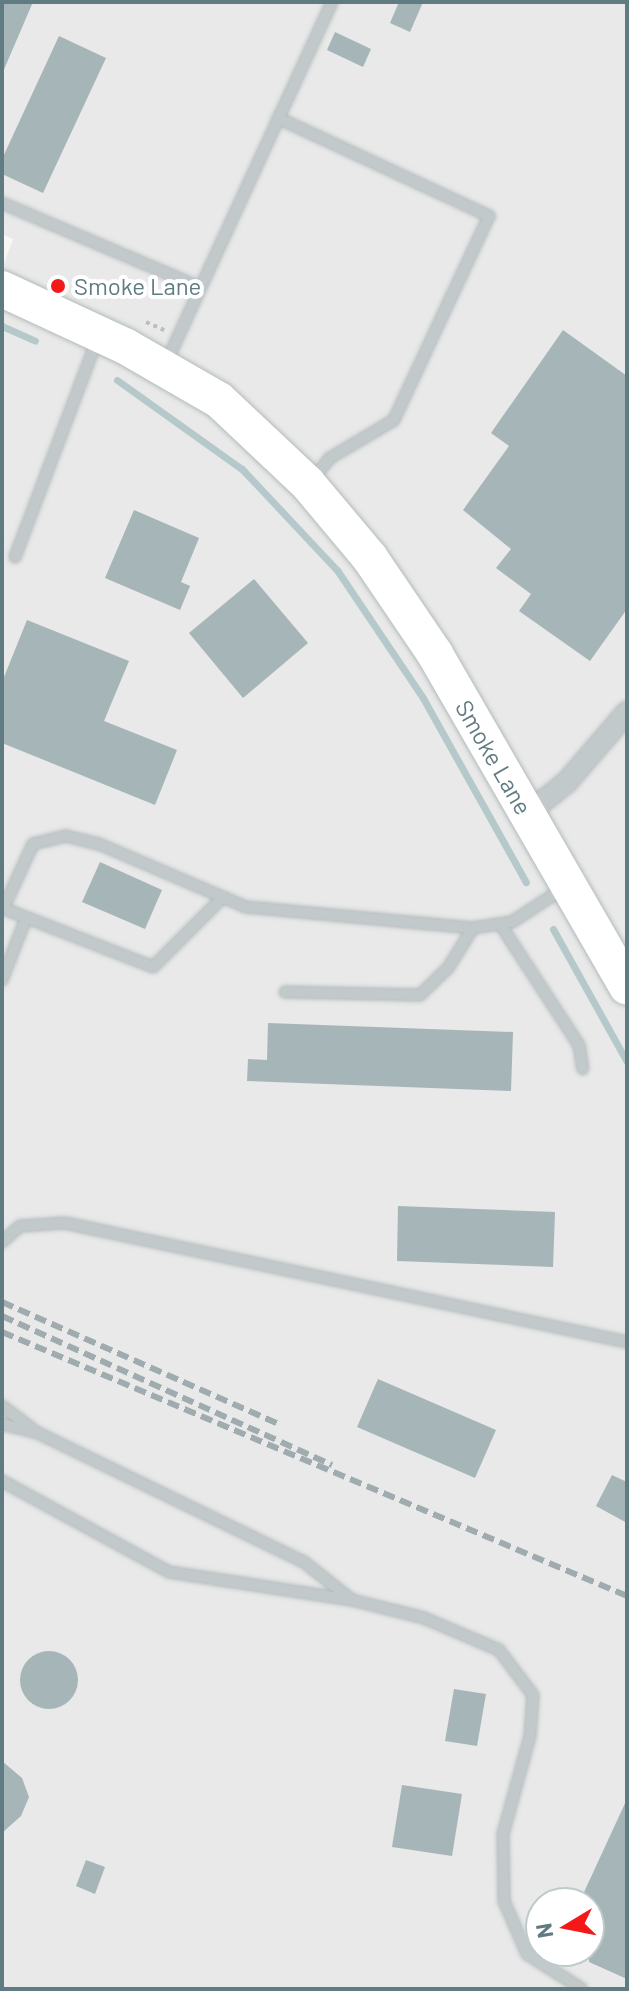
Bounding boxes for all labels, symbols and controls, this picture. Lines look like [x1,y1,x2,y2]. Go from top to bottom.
place label: Smoke Lane [74,272,201,300]
marker: Smoke Lane [49,277,67,295]
street label: Smoke Lane [450,695,538,819]
north arrow [525,1887,605,1967]
text: N [529,1921,557,1940]

